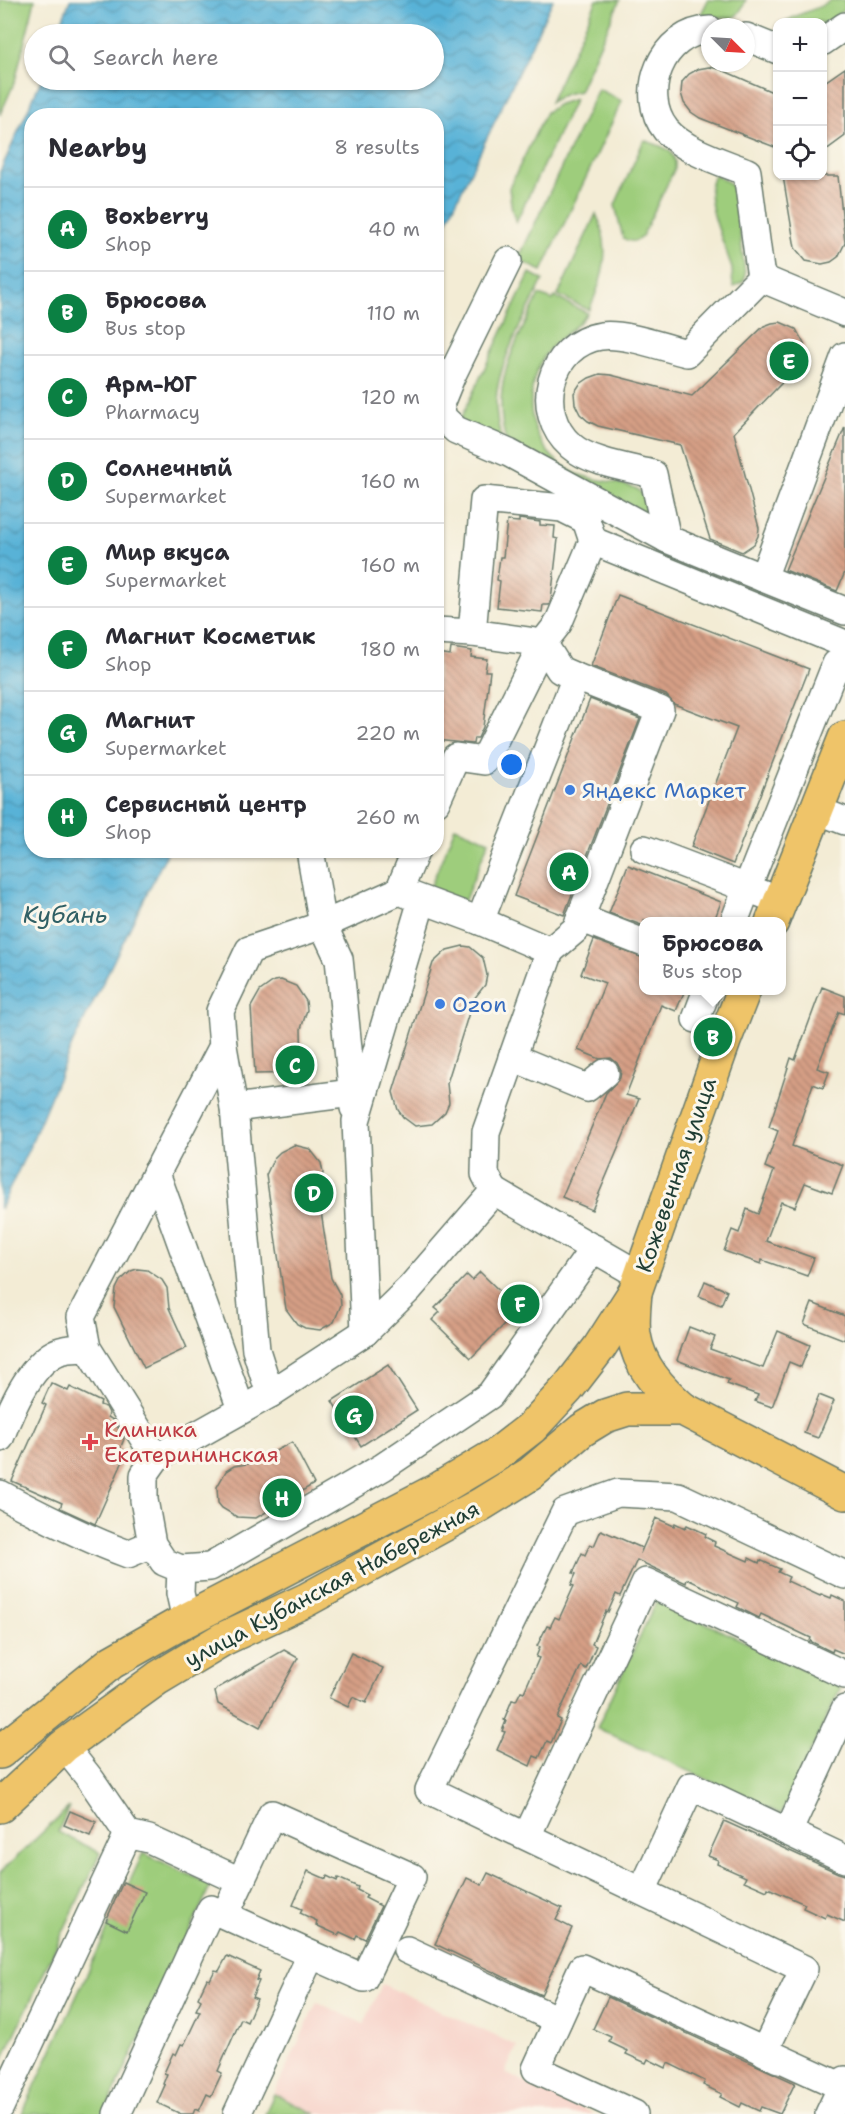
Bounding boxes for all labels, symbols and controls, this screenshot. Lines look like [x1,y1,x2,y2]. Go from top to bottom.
north arrow [701,18,755,72]
map controls [773,18,827,180]
button: + [773,18,827,72]
search box [24,24,444,90]
icon: search [45,41,78,74]
text: Search here [93,43,219,72]
button: − [773,72,827,126]
button: locate [773,126,827,180]
text: Nearby [48,130,147,165]
text: 8 results [334,134,420,160]
text: Boxberry [105,202,209,231]
text: A [60,216,75,242]
text: 40 m [368,216,420,242]
text: Shop [105,231,152,257]
text: Брюсова [105,286,206,315]
text: B [61,300,74,326]
text: 110 m [366,300,420,326]
text: Bus stop [105,315,186,341]
pin: E [770,338,808,384]
text: Арм-ЮГ [105,370,197,399]
text: C [61,384,74,410]
text: 120 m [361,384,420,410]
text: Pharmacy [105,399,200,425]
text: Солнечный [105,454,232,483]
text: D [60,468,75,494]
text: 160 m [361,468,420,494]
text: Supermarket [105,483,227,509]
text: Мир вкуса [105,538,229,567]
text: E [61,552,74,578]
text: 160 m [361,552,420,578]
text: Supermarket [105,567,227,593]
text: Магнит Косметик [105,622,316,651]
text: F [62,636,73,662]
text: 180 m [360,636,420,662]
text: Shop [105,651,152,677]
text: Магнит [105,706,195,735]
text: G [59,720,76,746]
text: 220 m [356,720,420,746]
text: Supermarket [105,735,227,761]
your location [497,750,526,779]
place label: Яндекс Маркет [582,776,747,805]
marker: Яндекс Маркет [563,783,577,797]
text: Сервисный центр [105,790,307,819]
text: H [60,804,75,830]
text: 260 m [355,804,420,830]
text: Shop [105,819,152,845]
pin: A [550,850,588,894]
water label: Кубань [23,899,107,931]
popup [639,917,786,995]
text: Брюсова [662,929,763,958]
text: Bus stop [662,958,743,984]
place label: Ozon [452,990,507,1019]
marker: Ozon [433,997,447,1011]
pin: B [694,1014,732,1060]
pin: C [276,1042,314,1088]
street label: Кожевенная улица [629,1073,723,1276]
pin: D [294,1170,334,1216]
pin: F [500,1282,540,1326]
pin: G [334,1392,374,1438]
place label: Клиника Екатерининская [104,1415,279,1469]
marker: Клиника Екатерининская [81,1433,99,1451]
pin: H [262,1476,302,1520]
street label: улица Кубанская Набережная [180,1494,484,1674]

